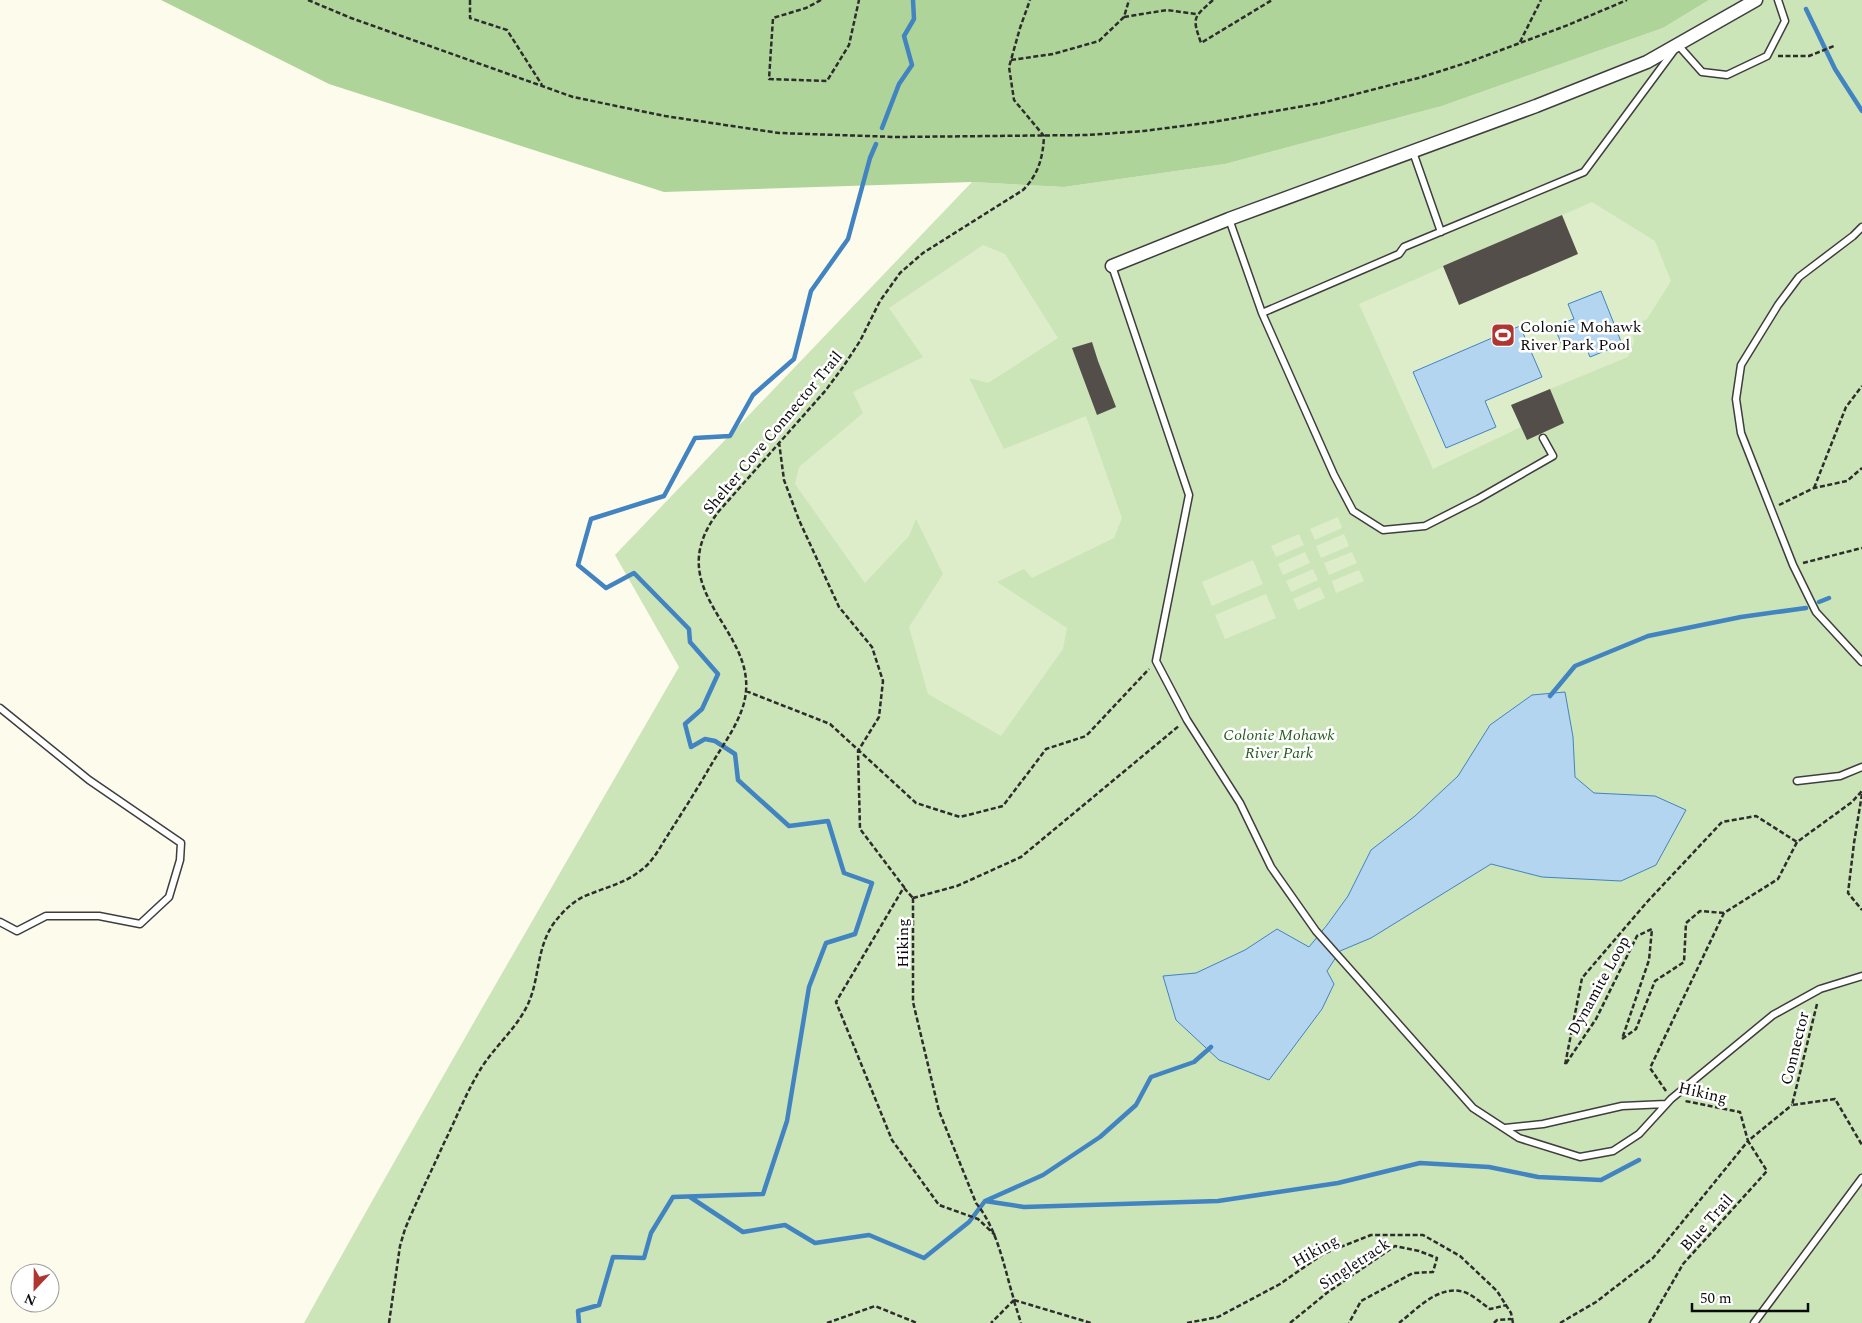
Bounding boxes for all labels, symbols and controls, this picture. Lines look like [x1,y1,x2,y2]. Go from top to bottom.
place label: Colonie Mohawk River Park Pool [1520,315,1642,357]
sports icon: Colonie Mohawk River Park Pool [1490,322,1516,348]
street label: Shelter Cove Connector Trail [697,346,848,520]
park label: Colonie Mohawk River Park [1223,723,1335,765]
street label: Hiking [891,918,915,968]
street label: Dynamite Loop [1562,932,1636,1039]
street label: Connector [1774,1009,1816,1088]
street label: Hiking [1676,1076,1730,1110]
street label: Blue Trail [1674,1189,1739,1257]
street label: Hiking [1288,1228,1343,1273]
street label: Singletrack [1314,1232,1395,1296]
north arrow [10,1263,60,1313]
scale bar [1692,1280,1808,1312]
text: 50 m [1700,1287,1732,1310]
text: N [21,1288,40,1311]

